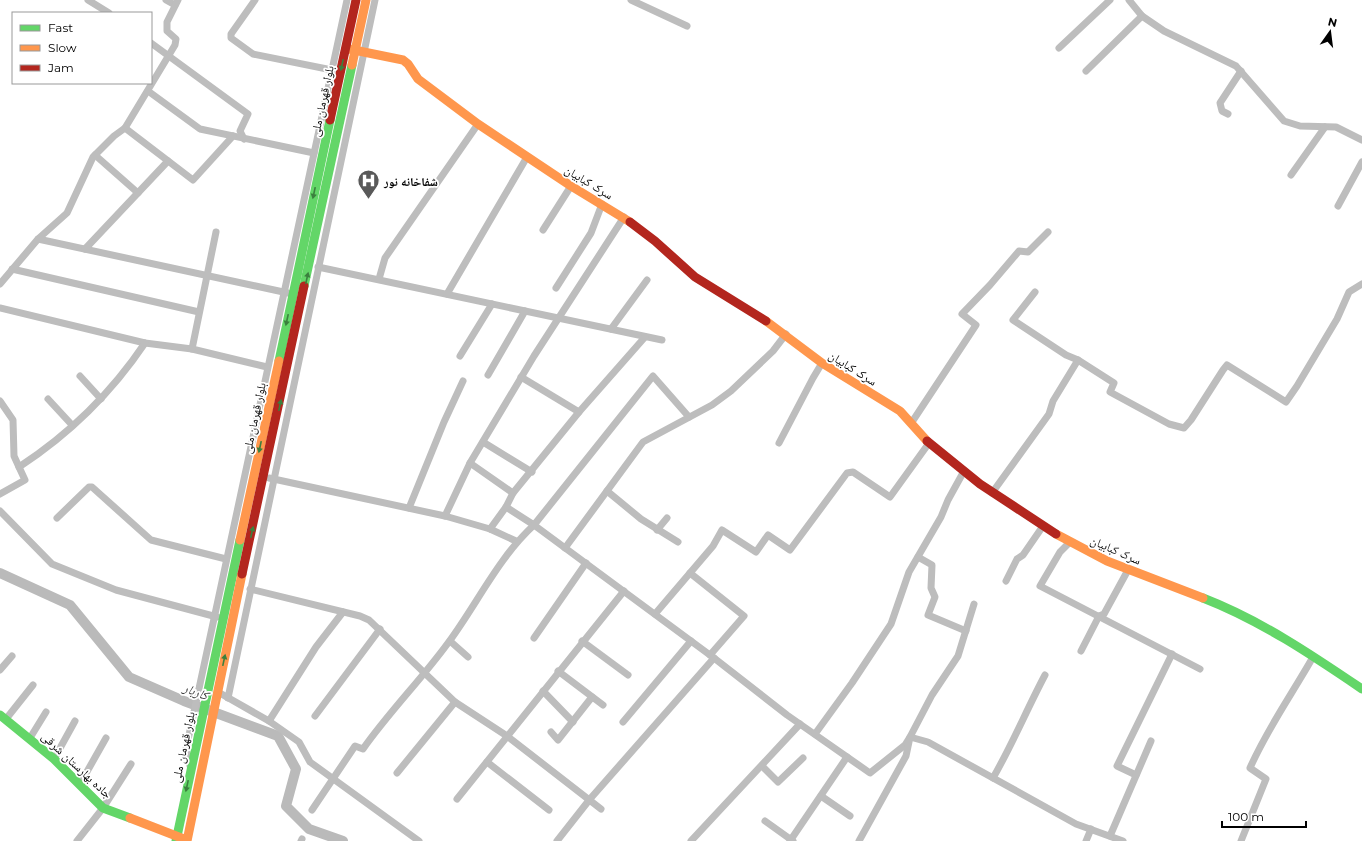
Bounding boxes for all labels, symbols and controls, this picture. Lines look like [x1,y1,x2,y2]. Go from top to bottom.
legend [12,12,152,84]
north arrow [1310,12,1350,52]
text: N [1326,14,1338,30]
text: Fast [48,20,73,35]
text: Slow [48,40,77,55]
one-way arrow [338,59,344,72]
text: Jam [47,60,74,75]
street label: بلوار قهرمان ملی [307,64,337,138]
street label: سرک کبابیان [562,162,616,203]
hospital icon: شفاخانه نور [355,168,381,201]
place label: شفاخانه نور [383,174,438,189]
one-way arrow [311,186,317,199]
one-way arrow [304,272,310,284]
one-way arrow [284,314,290,326]
street label: سرک کبابیان [826,347,880,389]
street label: بلوار قهرمان ملی [239,381,269,455]
one-way arrow [277,399,283,412]
one-way arrow [256,441,262,453]
one-way arrow [249,526,255,539]
street label: سرک کبابیان [1088,532,1144,568]
one-way arrow [222,653,228,666]
water label: کاربار [180,679,213,704]
street label: بلوار قهرمان ملی [168,710,198,784]
street label: جاده بهارستان شرقی [38,729,116,802]
one-way arrow [184,779,190,792]
scale bar [1222,803,1306,829]
text: 100 m [1228,809,1264,824]

